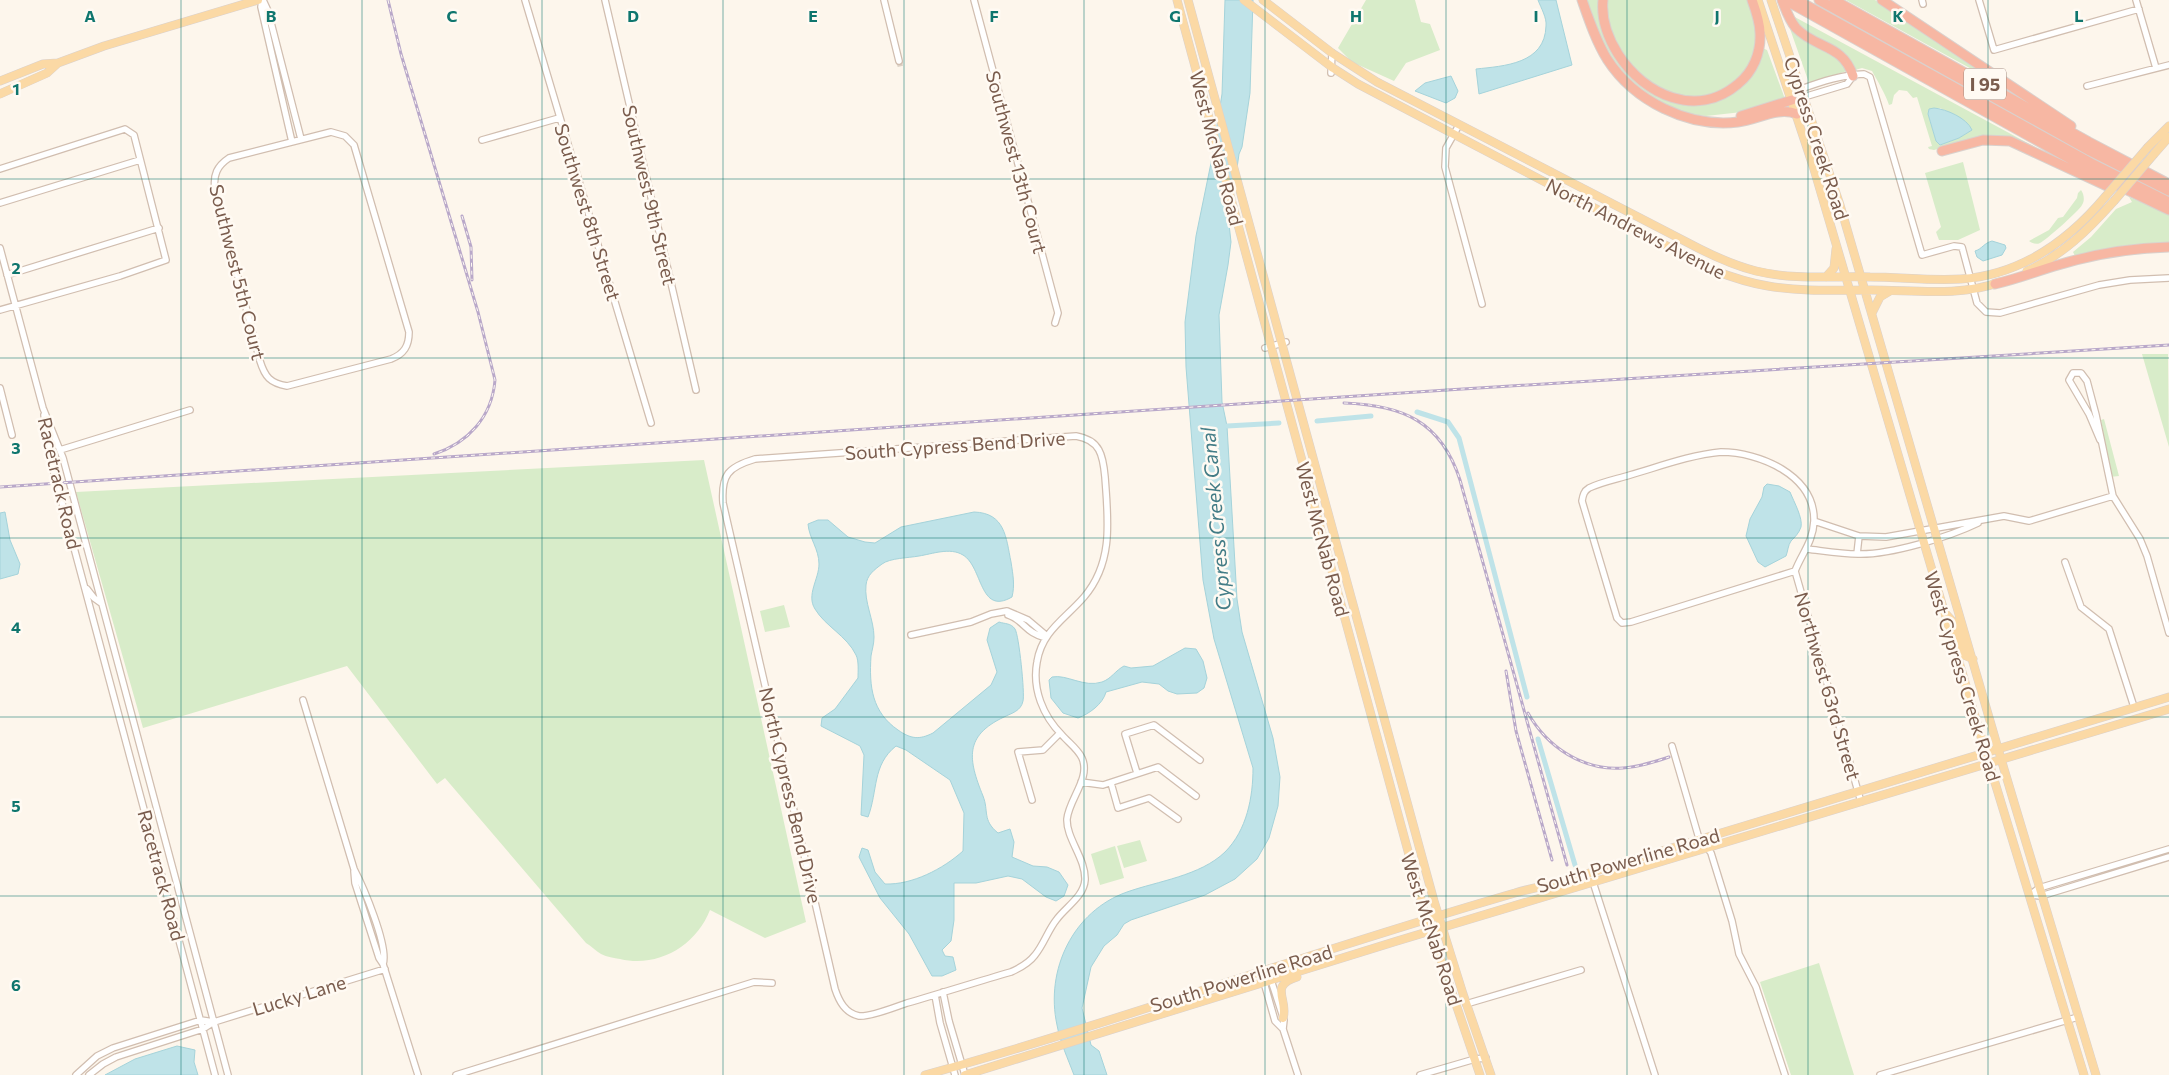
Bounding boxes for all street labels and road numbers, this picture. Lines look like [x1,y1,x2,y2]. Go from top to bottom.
street label: Cypress Creek Road [1780,53,1854,223]
street label: Southwest 13th Court [982,68,1053,256]
street label: West McNab Road [1185,68,1249,228]
road number: I 95 [1964,68,2006,100]
street label: Southwest 9th Street [618,103,682,287]
street label: Southwest 8th Street [550,121,626,304]
street label: North Andrews Avenue [1542,173,1730,283]
street label: Southwest 5th Court [205,182,271,362]
street label: Racetrack Road [34,415,86,551]
street label: South Cypress Bend Drive [844,426,1066,464]
street label: West McNab Road [1291,459,1355,619]
street label: West Cypress Creek Road [1920,568,2006,784]
street label: Northwest 63rd Street [1790,589,1866,783]
street label: North Cypress Bend Drive [755,685,827,905]
street label: Racetrack Road [133,807,191,943]
street label: South Powerline Road [1534,823,1722,897]
street label: West McNab Road [1396,850,1468,1008]
street label: South Powerline Road [1147,939,1335,1017]
street label: Lucky Lane [250,970,348,1020]

